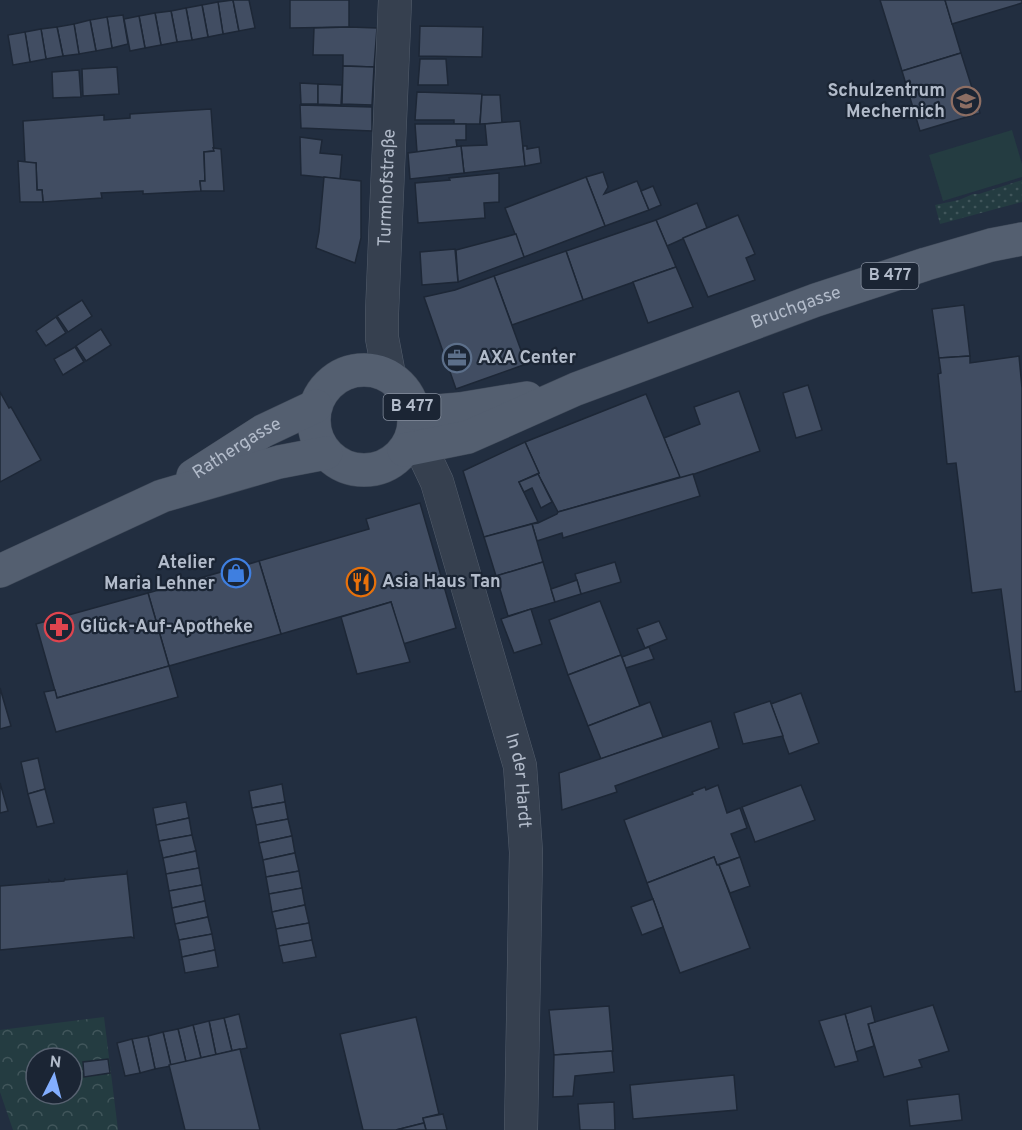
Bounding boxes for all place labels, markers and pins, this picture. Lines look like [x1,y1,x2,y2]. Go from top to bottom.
place label: Schulzentrum Mechernich [828,80,945,124]
school or university icon: Schulzentrum Mechernich [950,85,982,117]
office icon: AXA Center [441,342,473,374]
place label: AXA Center [478,347,576,370]
place label: Atelier Maria Lehner [104,552,215,596]
shop icon: Atelier Maria Lehner [220,557,252,589]
restaurant icon: Asia Haus Tan [345,566,377,598]
place label: Asia Haus Tan [382,571,501,594]
pharmacy icon: Glück-Auf-Apotheke [43,611,75,643]
place label: Glück-Auf-Apotheke [80,616,253,639]

